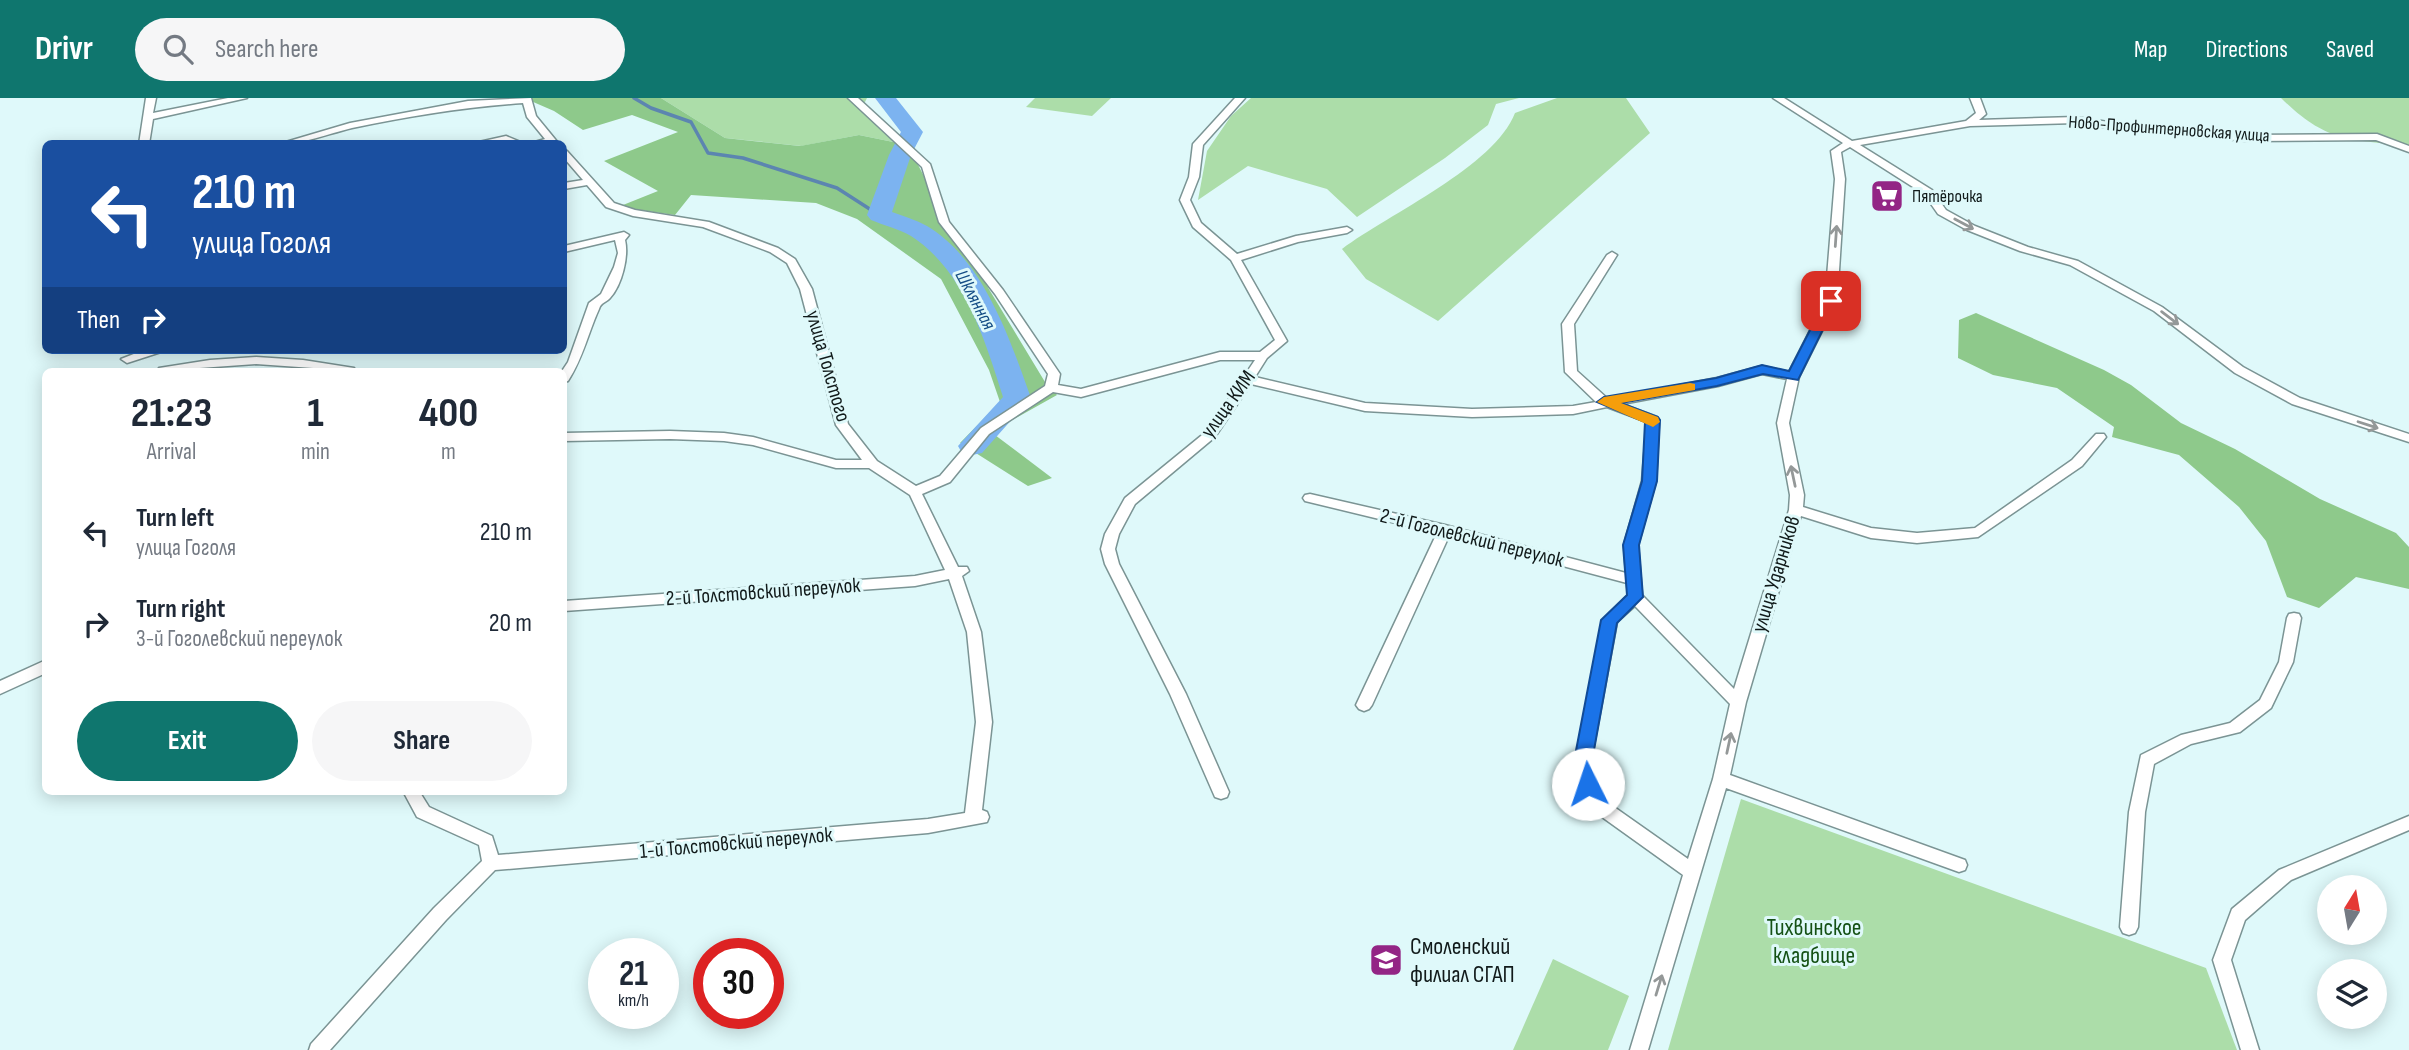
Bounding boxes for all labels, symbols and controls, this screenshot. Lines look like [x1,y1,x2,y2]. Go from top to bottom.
search box [135,18,625,81]
text: Drivr [35,29,93,69]
icon: search [159,30,197,68]
text: Search here [215,34,318,65]
text: Map [2134,35,2167,64]
text: Directions [2205,35,2288,64]
text: Saved [2326,35,2374,64]
street label: Ново-Профинтерновская улица [2068,111,2270,147]
text: 210 m [192,164,296,223]
icon: left [77,168,168,259]
supermarket icon: Пятёрочка [1868,177,1906,215]
place label: Пятёрочка [1912,186,1983,207]
one-way arrow [1953,217,1974,231]
text: улица Гоголя [192,224,331,263]
one-way arrow [1829,224,1842,247]
water label: Шклянная [950,266,1001,334]
pin [1801,271,1861,331]
icon: arrive [1812,282,1850,320]
icon: right [134,301,172,339]
text: Then [77,305,120,336]
street label: улица Толстого [800,308,856,424]
one-way arrow [2160,310,2179,325]
street label: улица КИМ [1195,366,1261,442]
text: 21:23 [131,388,212,439]
text: 1 [307,388,324,439]
text: 400 [419,388,478,439]
one-way arrow [2357,419,2379,432]
text: Arrival [147,438,196,466]
text: min [301,438,330,466]
text: m [441,438,456,466]
one-way arrow [1786,465,1800,488]
text: Turn left [136,503,214,534]
street label: 2-й Гоголевский переулок [1378,503,1566,573]
street label: улица Ударников [1746,513,1806,635]
icon: left [77,514,115,552]
text: 210 m [480,517,532,548]
text: улица Гоголя [136,534,236,562]
street label: 2-й Толстовский переулок [665,573,861,611]
text: Turn right [136,594,225,625]
icon: right [77,605,115,643]
text: 20 m [489,608,532,639]
text: 3-й Гоголевский переулок [136,625,342,653]
button: Exit [77,701,298,781]
button: Share [312,701,532,781]
one-way arrow [1723,732,1736,755]
position arrow [1551,747,1625,821]
street label: 1-й Толстовский переулок [639,822,834,864]
north arrow [2317,875,2387,945]
map controls [2317,875,2387,1029]
park label: Тихвинское кладбище [1766,913,1862,970]
place label: Смоленский филиал СГАП [1410,932,1515,989]
speed limit sign: 30 [693,938,784,1029]
school or university icon: Смоленский филиал СГАП [1367,941,1405,979]
text: 21 [619,953,648,996]
button: layers [2317,959,2387,1029]
one-way arrow [1654,974,1667,996]
text: km/h [618,990,649,1011]

